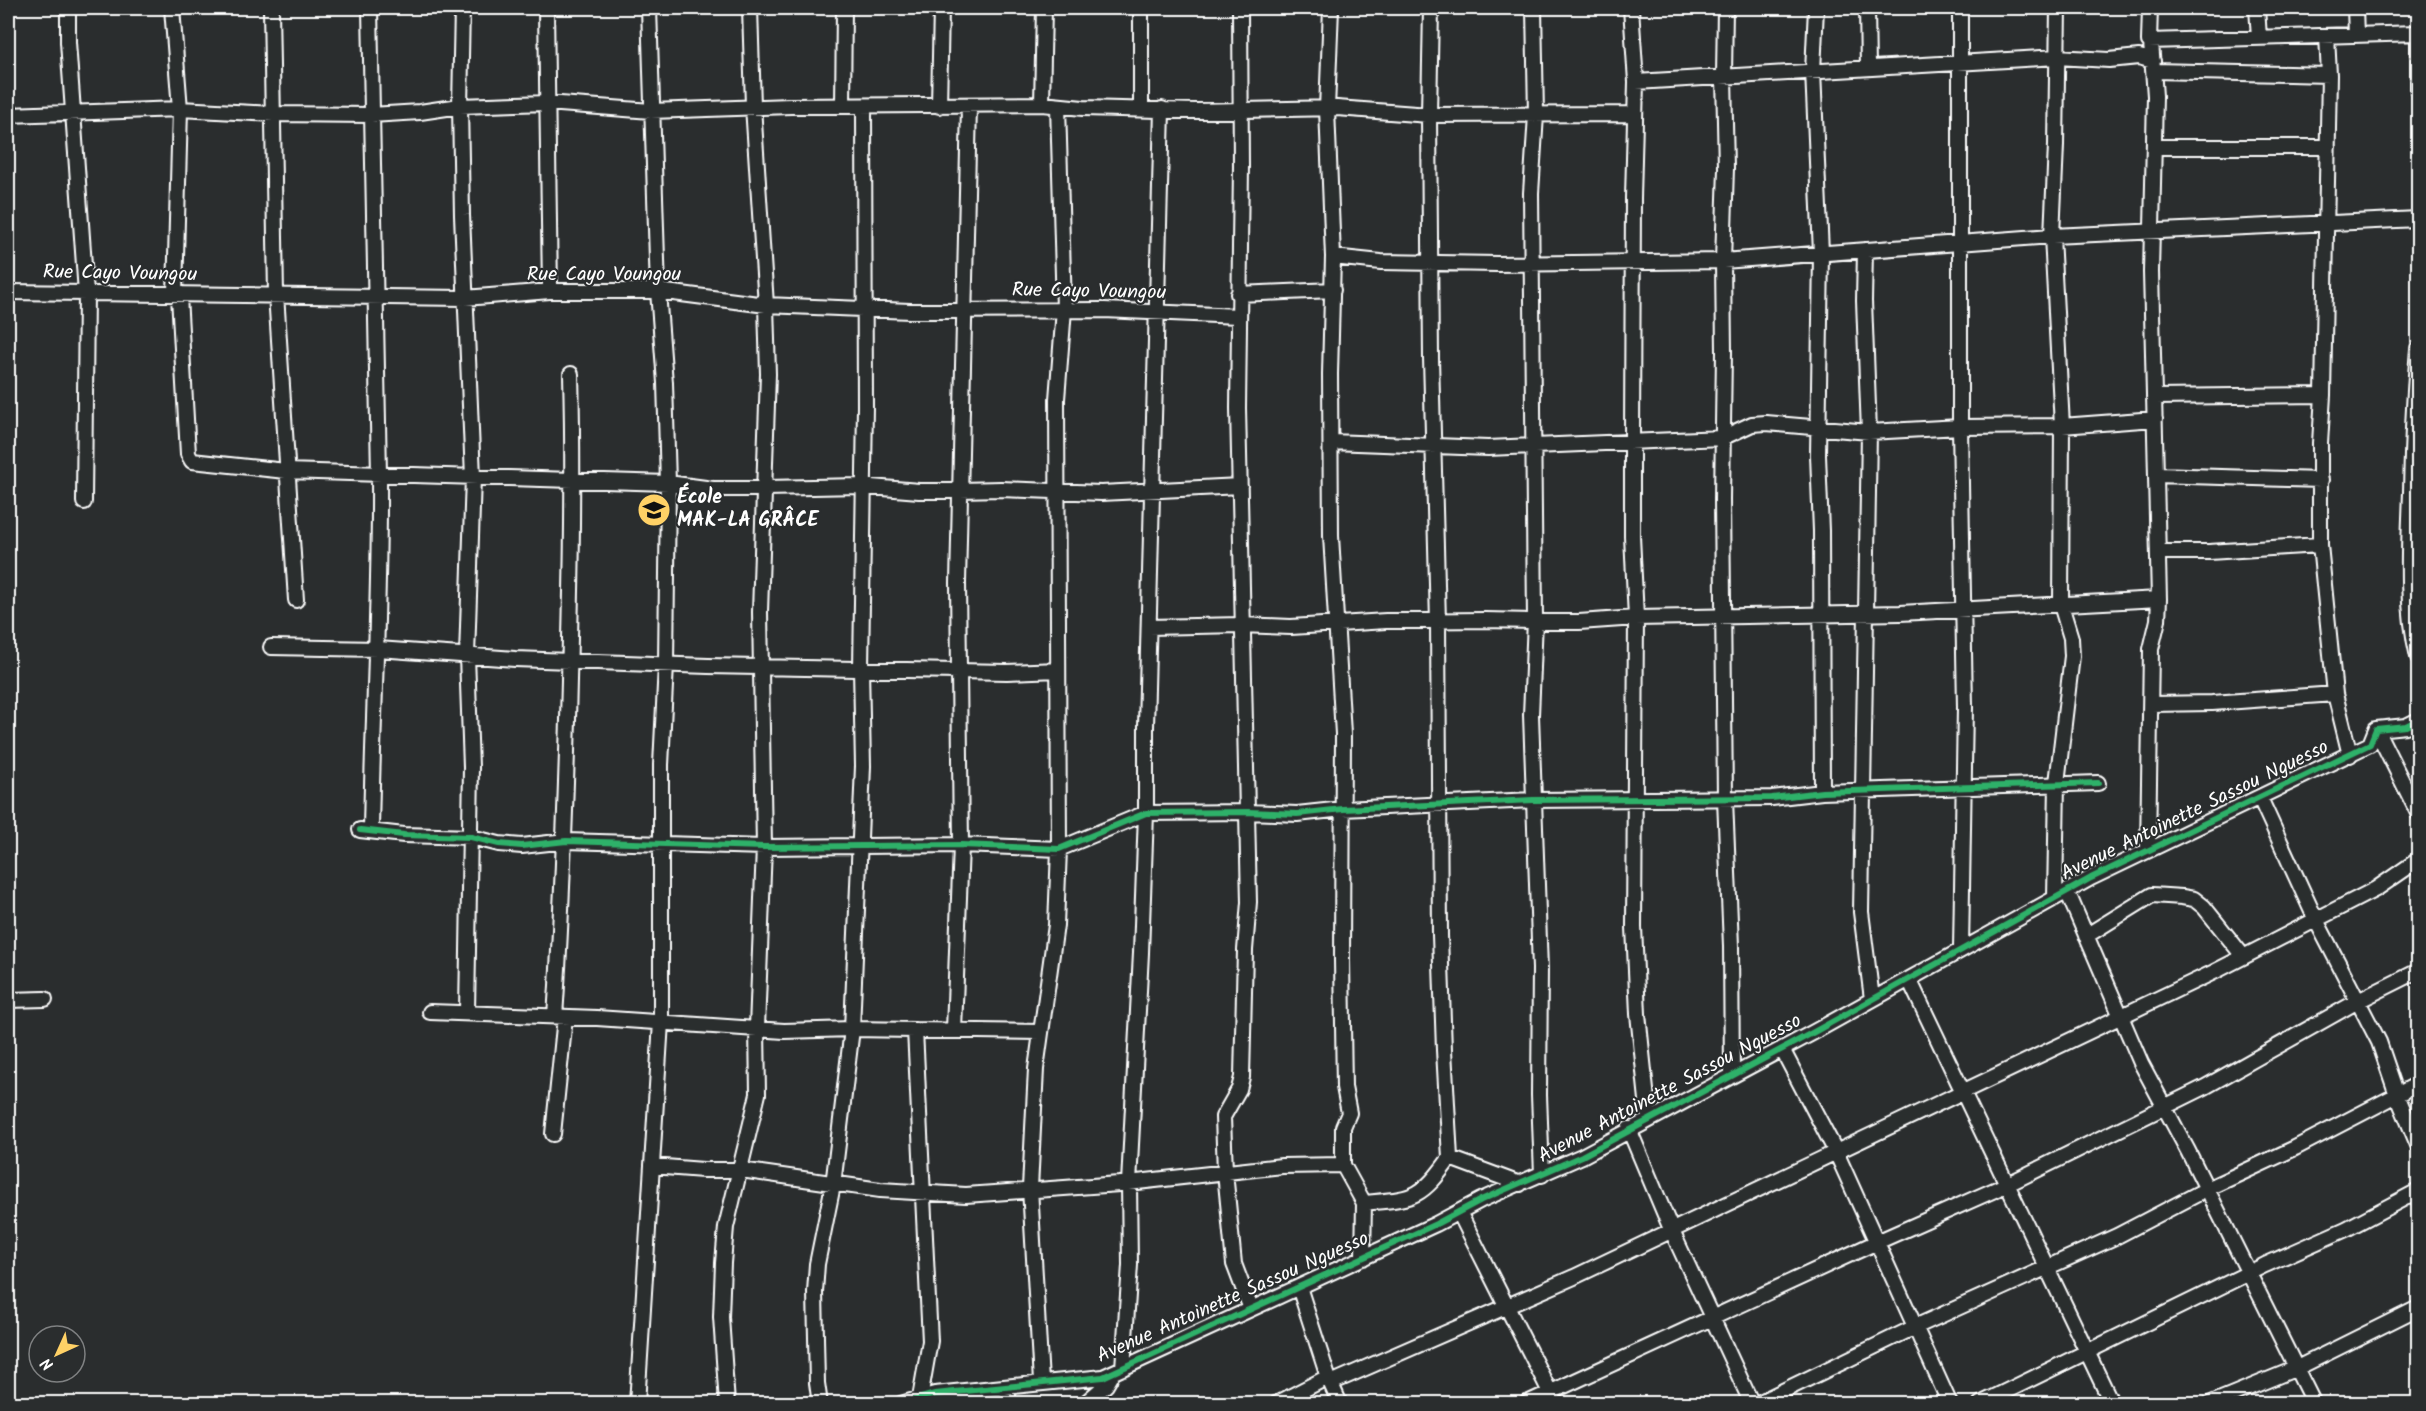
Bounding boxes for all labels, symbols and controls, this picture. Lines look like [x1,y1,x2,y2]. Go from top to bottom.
street label: Rue Cayo Voungou [43,257,198,291]
street label: Rue Cayo Voungou [527,259,682,291]
street label: Rue Cayo Voungou [1012,275,1167,309]
place label: École MAK-LA GRÂCE [677,482,820,537]
school or university icon: École MAK-LA GRÂCE [636,492,672,528]
street label: Avenue Antoinette Sassou Nguesso [2055,732,2335,890]
street label: Avenue Antoinette Sassou Nguesso [1532,1006,1808,1172]
street label: Avenue Antoinette Sassou Nguesso [1092,1223,1374,1373]
north arrow [27,1324,87,1384]
text: N [35,1351,60,1376]

